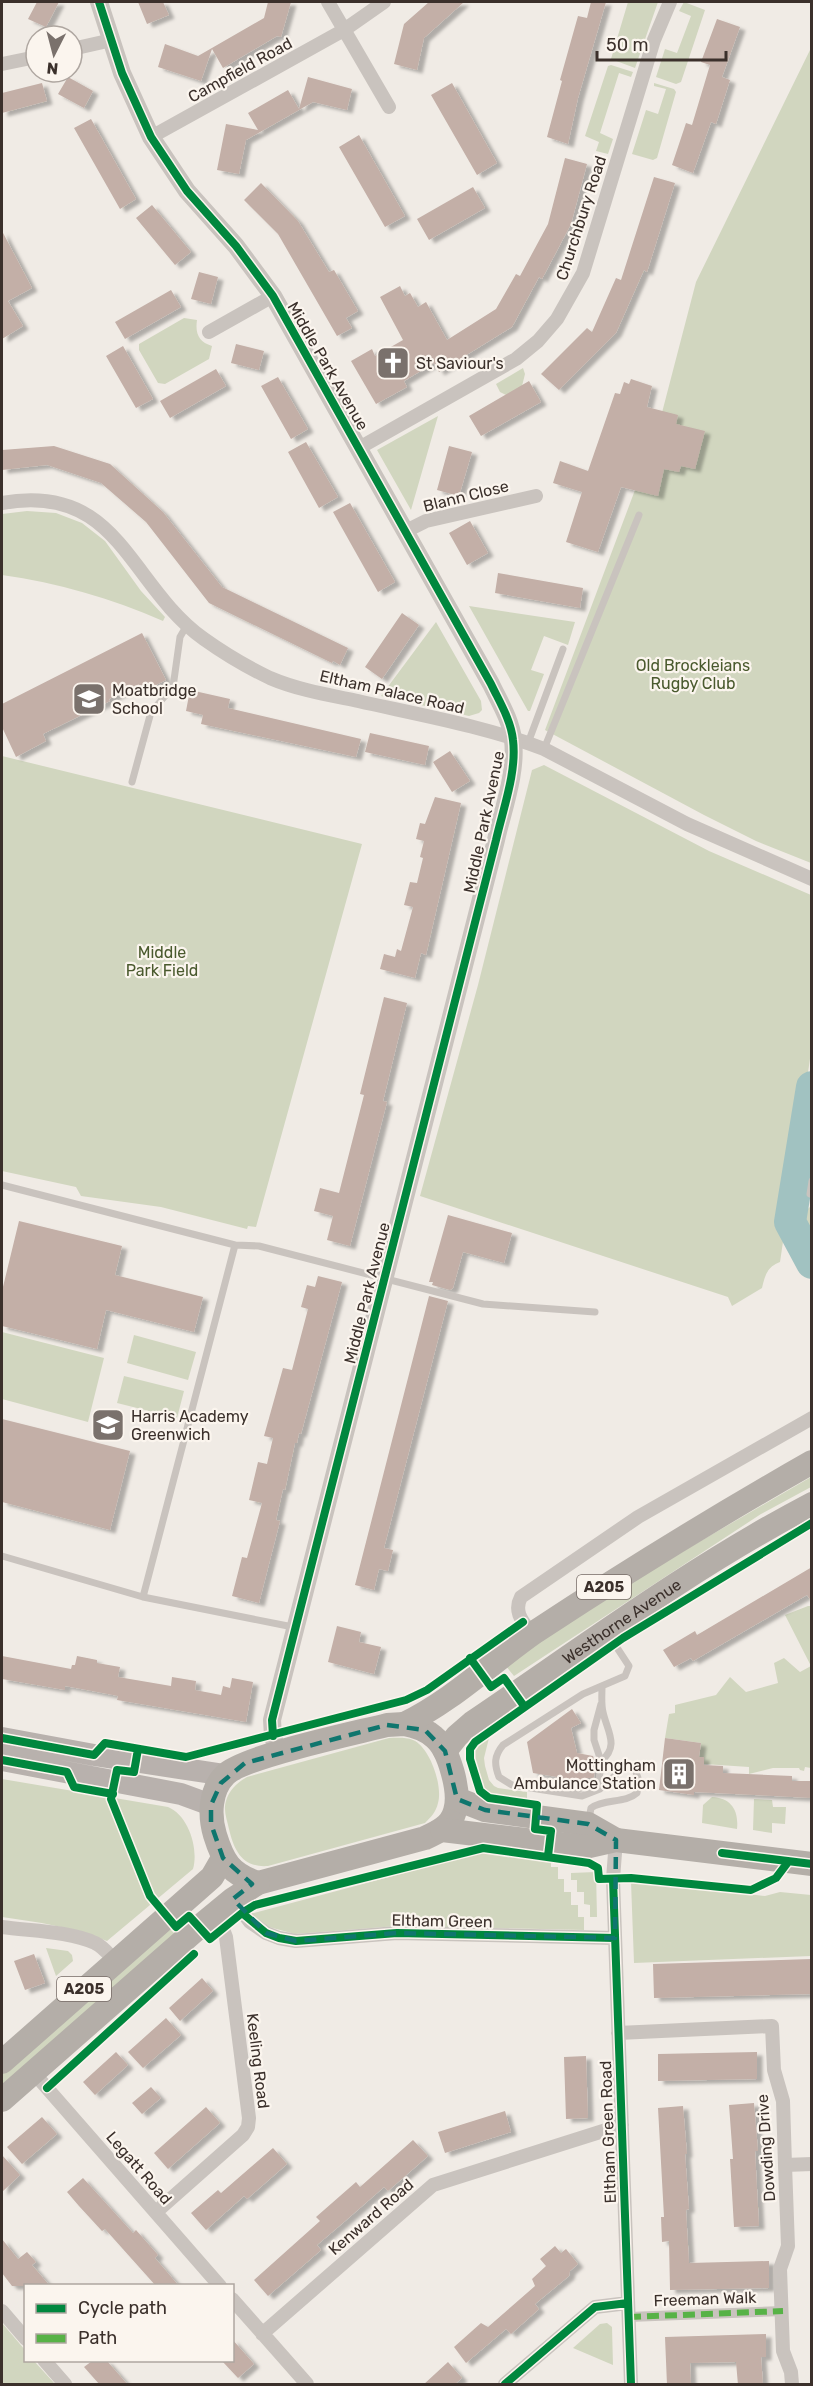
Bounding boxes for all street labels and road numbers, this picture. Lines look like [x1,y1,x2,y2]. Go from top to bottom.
street label: Campfield Road [185,34,295,106]
street label: Churchbury Road [552,153,610,283]
street label: Middle Park Avenue [284,298,373,434]
street label: Blann Close [421,476,511,516]
street label: Eltham Palace Road [318,666,466,718]
street label: Middle Park Avenue [460,749,508,895]
street label: Middle Park Avenue [340,1220,394,1366]
street label: Westhorne Avenue [558,1574,684,1668]
road number: A205 [577,1575,631,1599]
street label: Eltham Green [391,1911,493,1931]
road number: A205 [57,1977,111,2001]
street label: Keeling Road [243,2012,273,2110]
street label: Eltham Green Road [596,2060,620,2204]
street label: Dowding Drive [753,2094,779,2202]
street label: Legatt Road [102,2128,176,2208]
street label: Kenward Road [325,2175,417,2259]
street label: Freeman Walk [653,2288,757,2310]

